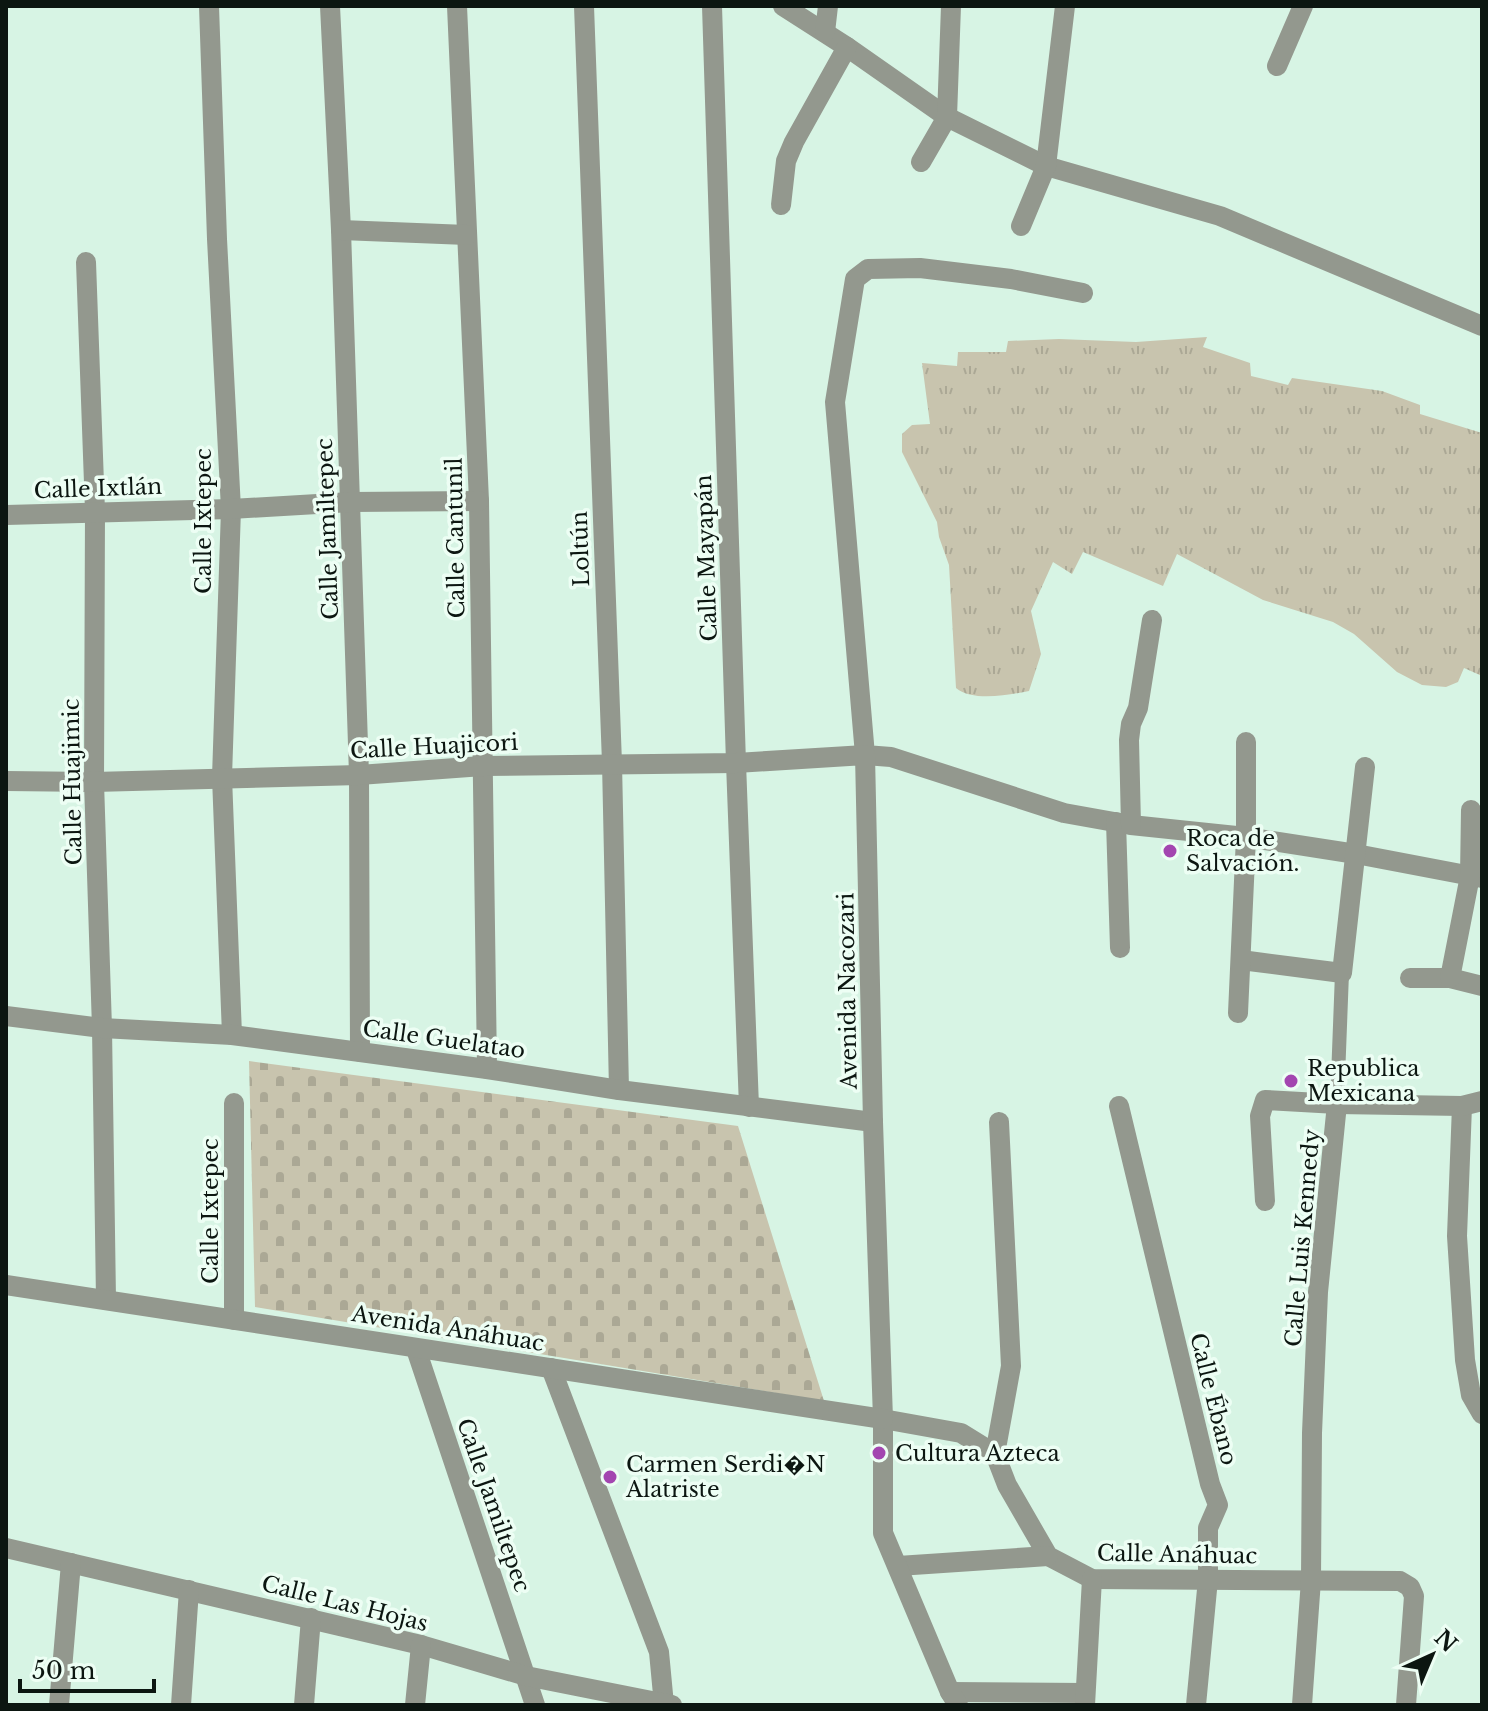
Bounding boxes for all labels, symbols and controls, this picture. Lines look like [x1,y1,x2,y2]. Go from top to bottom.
street label: Calle Jamiltepec [311,438,344,620]
street label: Calle Ixtepec [190,448,217,594]
street label: Calle Cantunil [441,457,470,619]
street label: Calle Ixtlán [33,473,163,504]
street label: Calle Mayapán [690,474,723,642]
street label: Loltún [566,511,595,587]
street label: Calle Huajimic [58,698,87,866]
street label: Calle Huajicori [349,729,519,764]
place label: Roca de Salvación. [1186,825,1299,877]
marker: Roca de Salvación. [1161,842,1179,860]
street label: Avenida Nacozari [832,892,863,1091]
street label: Calle Guelatao [361,1015,527,1064]
place label: Republica Mexicana [1307,1055,1420,1107]
marker: Republica Mexicana [1282,1072,1300,1090]
street label: Calle Luis Kennedy [1280,1128,1325,1348]
street label: Calle Ixtepec [197,1138,224,1284]
street label: Avenida Anáhuac [349,1300,546,1357]
street label: Calle Ébano [1184,1330,1244,1468]
street label: Calle Jamiltepec [451,1415,536,1596]
place label: Cultura Azteca [895,1440,1060,1467]
marker: Cultura Azteca [870,1444,888,1462]
place label: Carmen Serdi�N Alatriste [625,1451,825,1503]
marker: Carmen Serdi�N Alatriste [601,1468,619,1486]
street label: Calle Anáhuac [1097,1540,1258,1569]
street label: Calle Las Hojas [259,1570,431,1637]
north arrow [1392,1615,1472,1695]
text: N [1429,1624,1463,1658]
scale bar [20,1643,154,1693]
text: 50 m [32,1656,96,1685]

